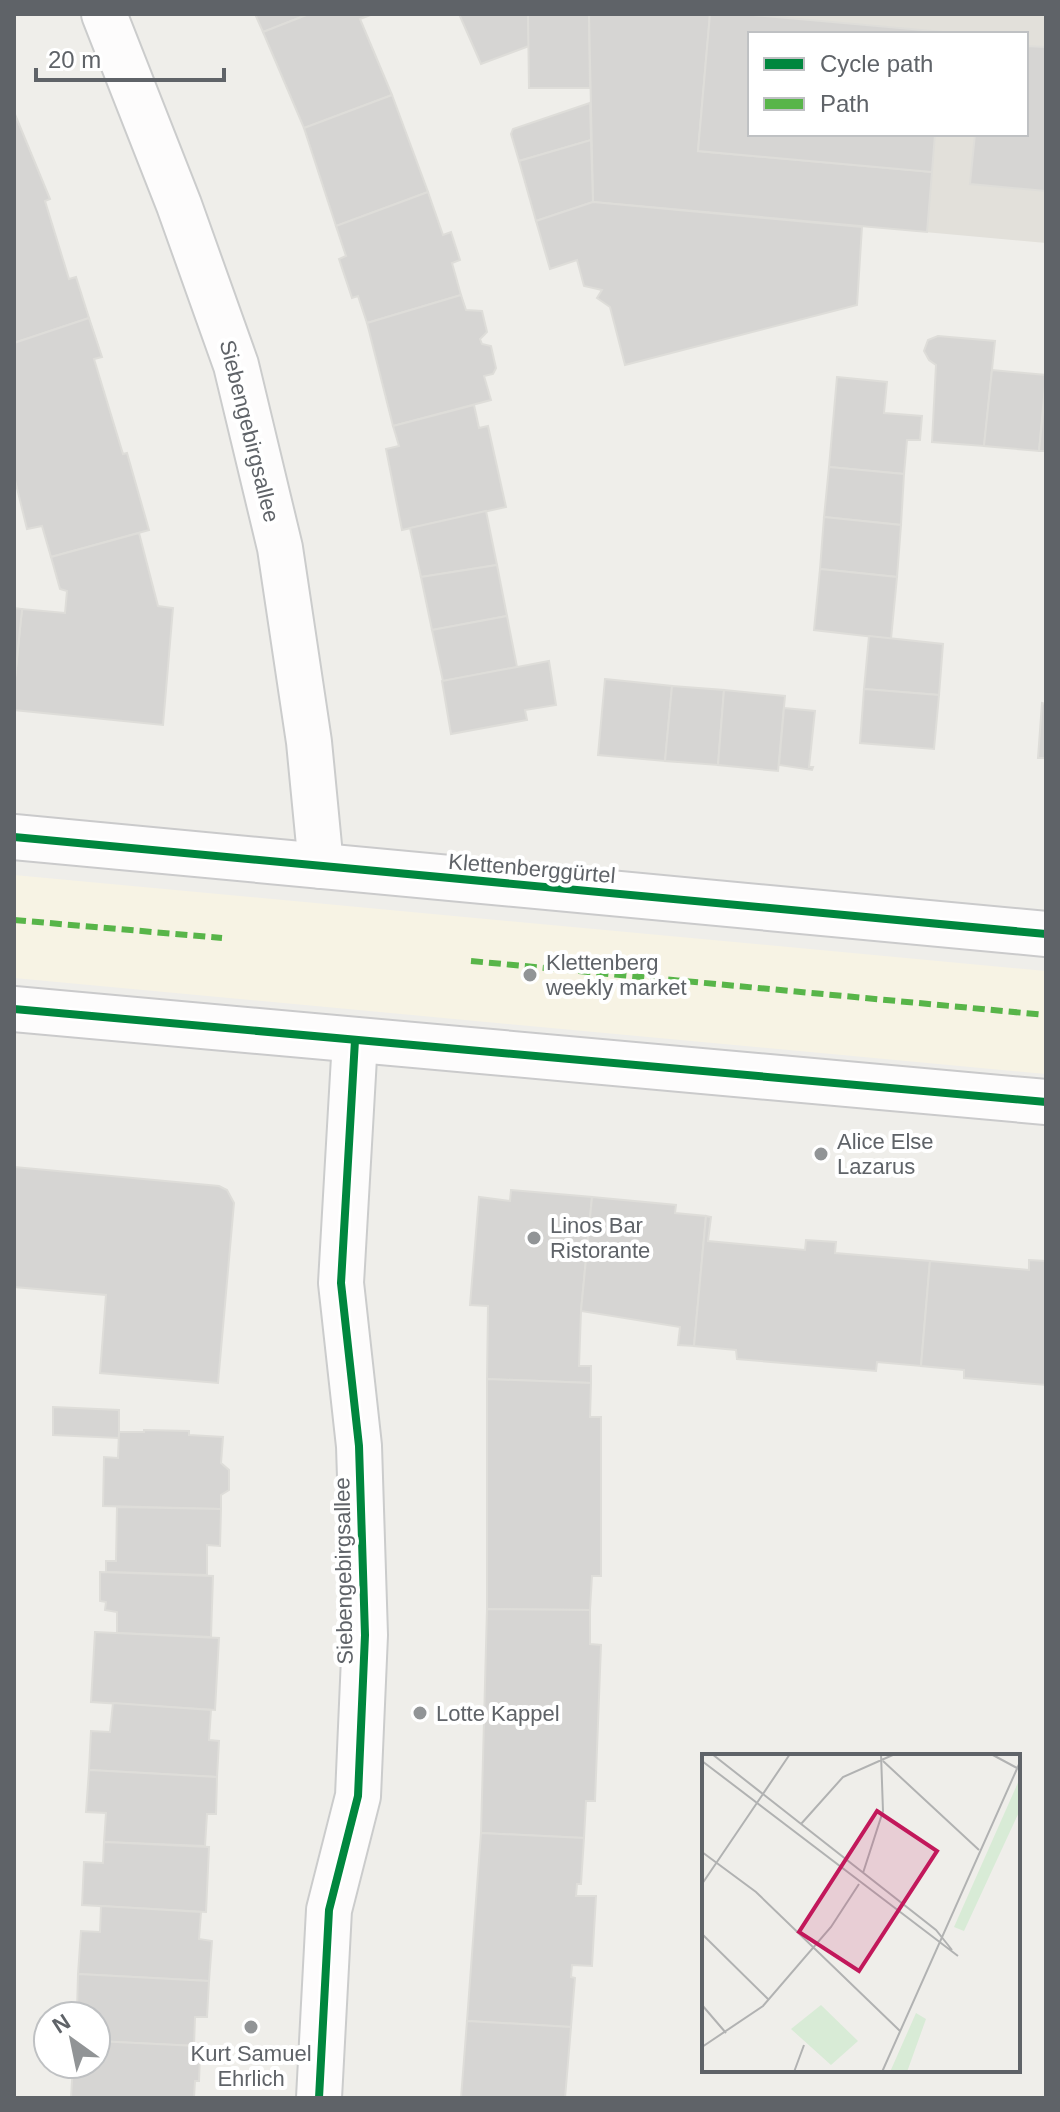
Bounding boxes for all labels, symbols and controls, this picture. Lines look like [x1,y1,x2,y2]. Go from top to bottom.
scale bar [36,32,224,82]
legend [748,32,1028,136]
text: 20 m [48,46,101,73]
text: Cycle path [820,50,933,77]
text: Path [820,90,869,117]
street label: Siebengebirgsallee [215,337,284,525]
street label: Klettenberggürtel [447,849,617,888]
place label: Klettenberg weekly market [545,950,687,1000]
marker: Klettenberg weekly market [521,966,539,984]
place label: Alice Else Lazarus [837,1129,934,1179]
marker: Alice Else Lazarus [812,1145,830,1163]
place label: Linos Bar Ristorante [550,1213,650,1263]
marker: Linos Bar Ristorante [525,1229,543,1247]
street label: Siebengebirgsallee [329,1477,358,1665]
place label: Lotte Kappel [436,1701,560,1726]
marker: Lotte Kappel [411,1704,429,1722]
inset map [702,1754,1020,2072]
north arrow [32,2000,112,2080]
text: N [48,2009,75,2038]
marker: Kurt Samuel Ehrlich [242,2018,260,2036]
place label: Kurt Samuel Ehrlich [190,2041,312,2091]

